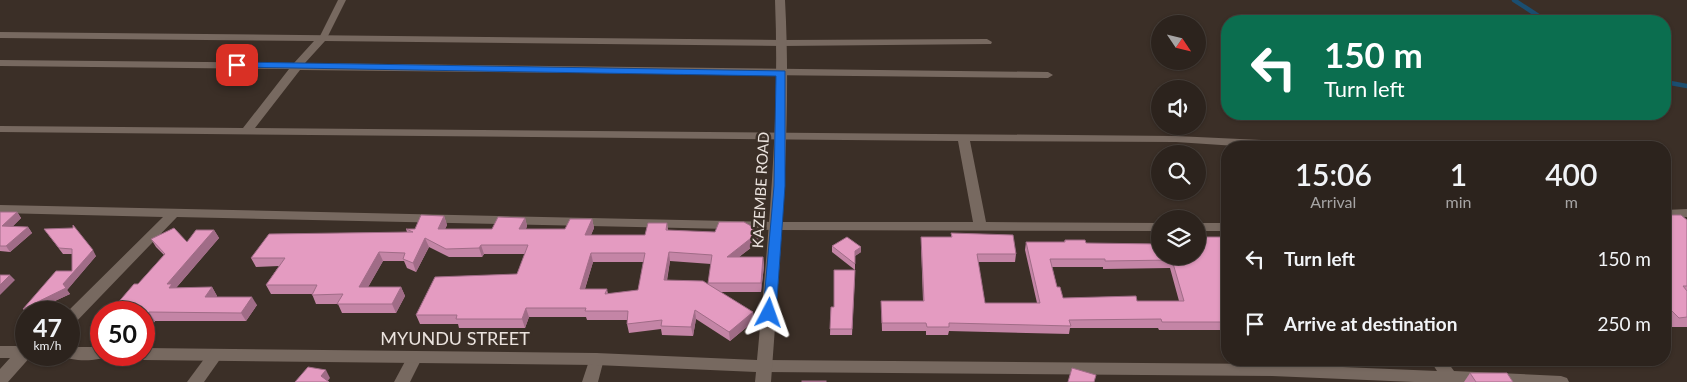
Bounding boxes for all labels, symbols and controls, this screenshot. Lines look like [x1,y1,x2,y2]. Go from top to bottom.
north arrow [1151,15,1206,70]
map controls [1151,15,1206,265]
text: 150 m [1324,33,1423,75]
icon: left [1241,35,1306,100]
pin [216,44,258,86]
icon: arrive [223,51,251,79]
text: Turn left [1324,75,1405,102]
button: sound [1151,80,1206,135]
street label: KAZEMBE ROAD [748,131,772,249]
button: search [1151,145,1206,200]
text: 15:06 [1295,156,1372,192]
text: 1 [1450,156,1467,192]
text: 400 [1545,156,1597,192]
text: Arrival [1310,192,1356,211]
text: min [1446,192,1471,211]
text: m [1565,192,1578,211]
button: layers [1151,210,1206,265]
icon: left [1241,245,1269,273]
text: Turn left [1284,247,1355,270]
text: 150 m [1597,247,1651,270]
position arrow [742,286,794,338]
speed limit sign: 50 [90,301,155,366]
icon: arrive [1241,310,1269,338]
text: 47 [33,312,62,342]
text: Arrive at destination [1284,312,1457,335]
text: 250 m [1597,312,1651,335]
street label: MYUNDU STREET [380,327,530,349]
text: km/h [33,338,62,353]

